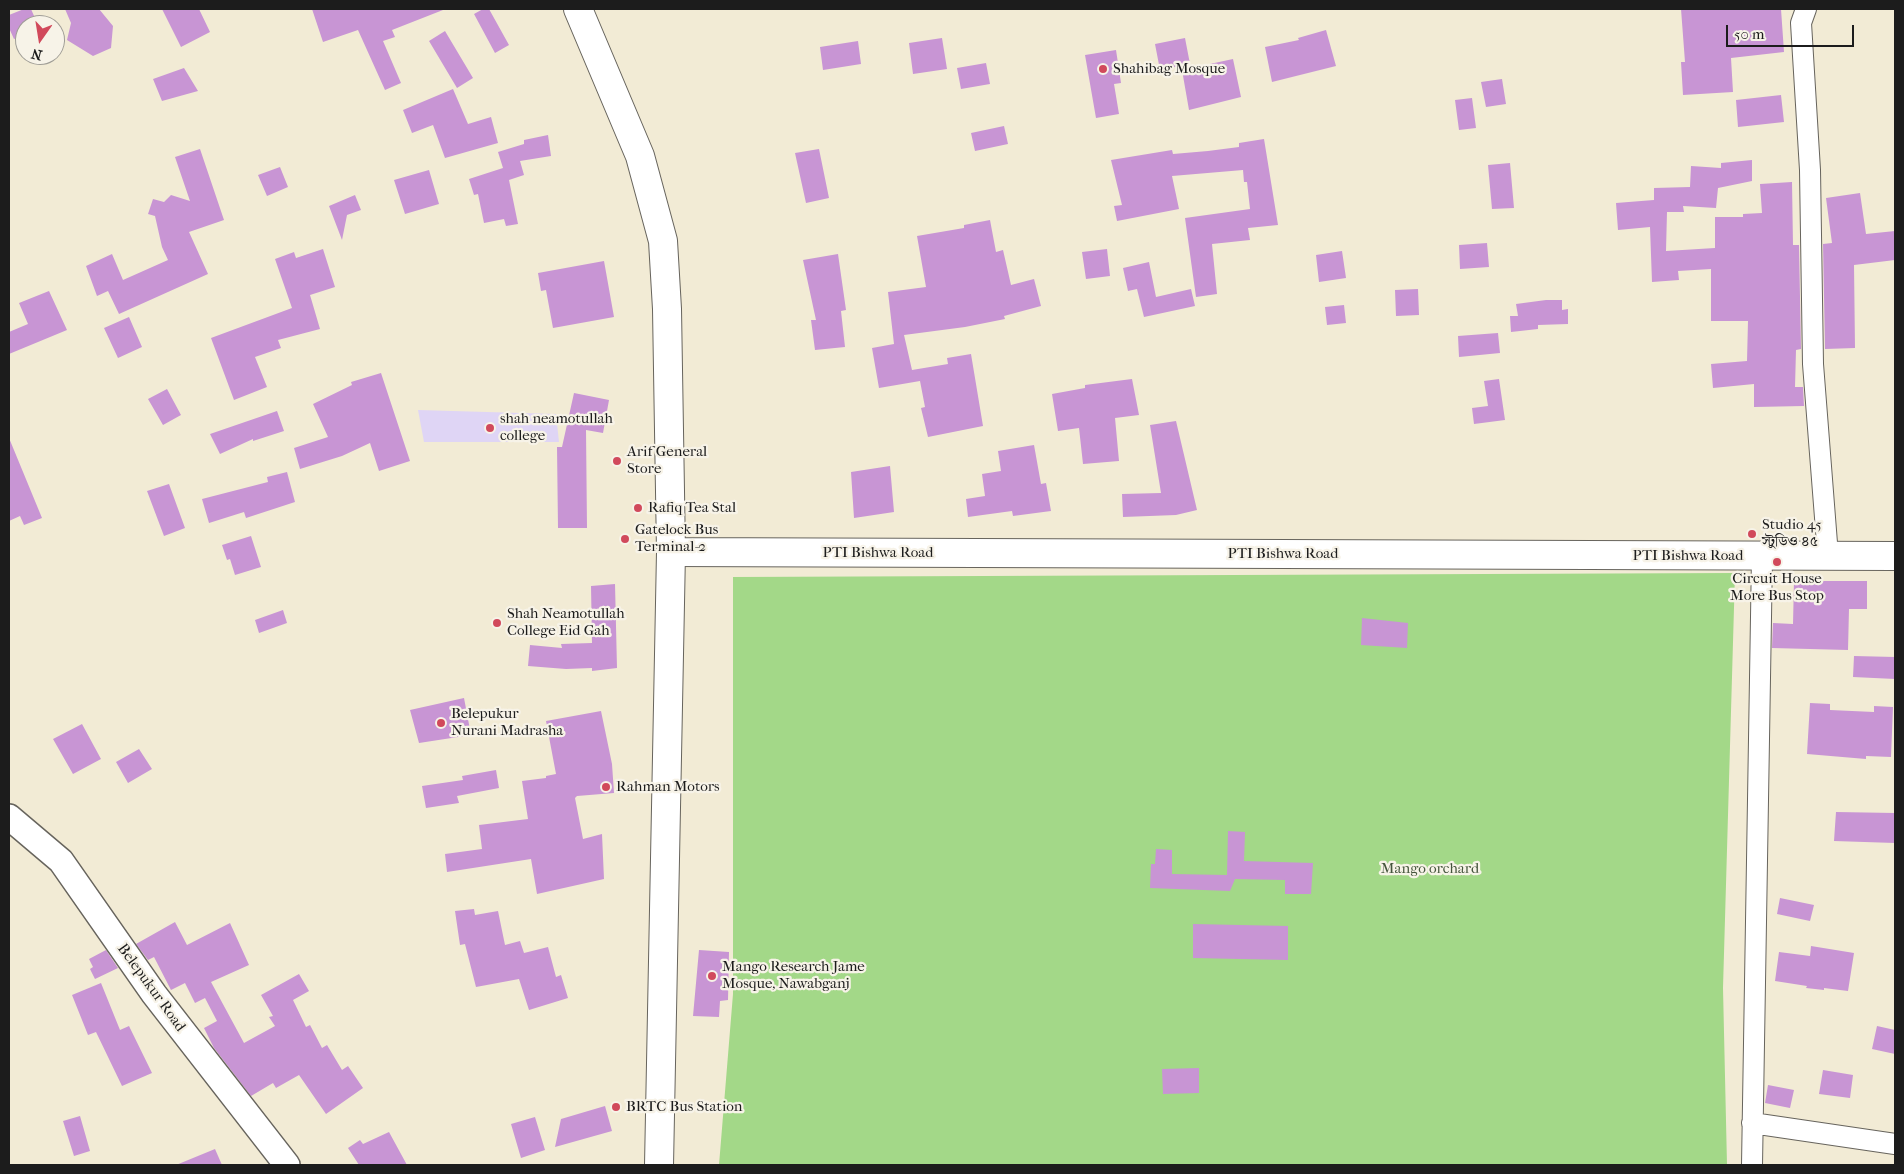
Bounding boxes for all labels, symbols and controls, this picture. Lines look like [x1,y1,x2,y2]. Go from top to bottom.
north arrow [15,15,65,65]
scale bar [1729,15,1856,47]
text: 50 m [1734,25,1764,43]
text: N [30,45,44,64]
place label: Shahibag Mosque [1113,60,1225,78]
marker: Shahibag Mosque [1097,63,1109,75]
place label: shah neamotullah college [500,410,613,445]
marker: shah neamotullah college [484,422,496,434]
place label: Arif General Store [627,443,707,478]
marker: Arif General Store [611,455,623,467]
place label: Rafiq Tea Stal [648,499,736,517]
marker: Rafiq Tea Stal [632,502,644,514]
place label: Studio 45 স্টুডিও ৪৫ [1762,516,1822,551]
place label: Gatelock Bus Terminal-2 [635,521,718,556]
marker: Studio 45 স্টুডিও ৪৫ [1746,528,1758,540]
marker: Gatelock Bus Terminal-2 [619,533,631,545]
street label: PTI Bishwa Road [823,544,933,562]
street label: PTI Bishwa Road [1228,545,1338,563]
street label: PTI Bishwa Road [1633,547,1743,565]
marker: Circuit House More Bus Stop [1771,556,1783,568]
place label: Circuit House More Bus Stop [1730,570,1824,605]
place label: Shah Neamotullah College Eid Gah [507,605,625,640]
marker: Shah Neamotullah College Eid Gah [491,617,503,629]
place label: Belepukur Nurani Madrasha [451,705,563,740]
marker: Belepukur Nurani Madrasha [435,717,447,729]
place label: Rahman Motors [616,778,720,796]
marker: Rahman Motors [600,781,612,793]
park label: Mango orchard [1381,860,1479,878]
street label: Belepukur Road [113,941,189,1035]
place label: Mango Research Jame Mosque, Nawabganj [722,958,865,993]
marker: Mango Research Jame Mosque, Nawabganj [706,970,718,982]
place label: BRTC Bus Station [626,1098,742,1116]
marker: BRTC Bus Station [610,1101,622,1113]

